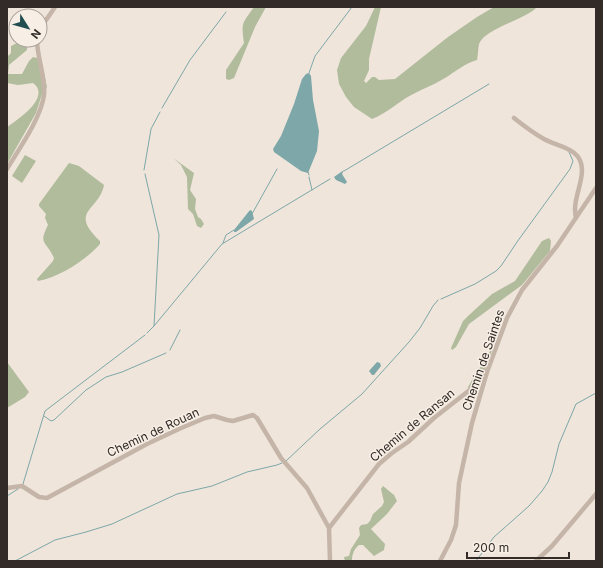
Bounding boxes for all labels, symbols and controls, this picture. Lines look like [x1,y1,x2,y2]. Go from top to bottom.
north arrow [8,8,48,48]
text: N [28,26,44,42]
street label: Chemin de Saintes [459,307,507,413]
street label: Chemin de Ransan [367,385,457,465]
street label: Chemin de Rouan [104,404,202,460]
scale bar [467,534,569,560]
text: 200 m [473,540,509,555]

